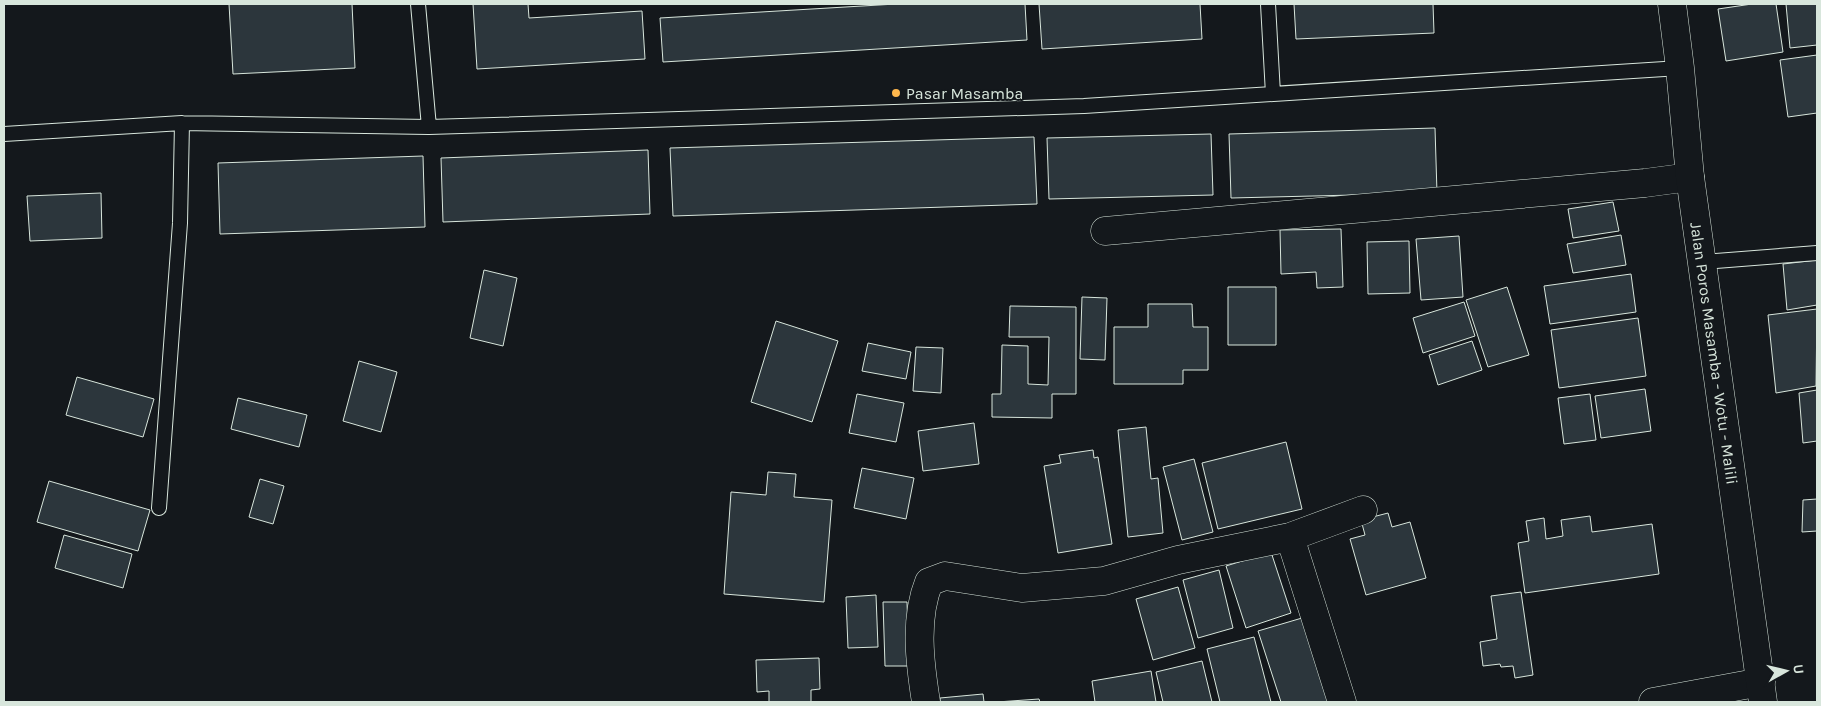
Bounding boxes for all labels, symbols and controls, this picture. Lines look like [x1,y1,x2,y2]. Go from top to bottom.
place label: Pasar Masamba [906,84,1023,103]
marker: Pasar Masamba [890,87,902,99]
street label: Jalan Poros Masamba - Wotu - Malili [1687,221,1742,486]
north arrow [1761,646,1811,696]
text: U [1789,663,1807,675]

